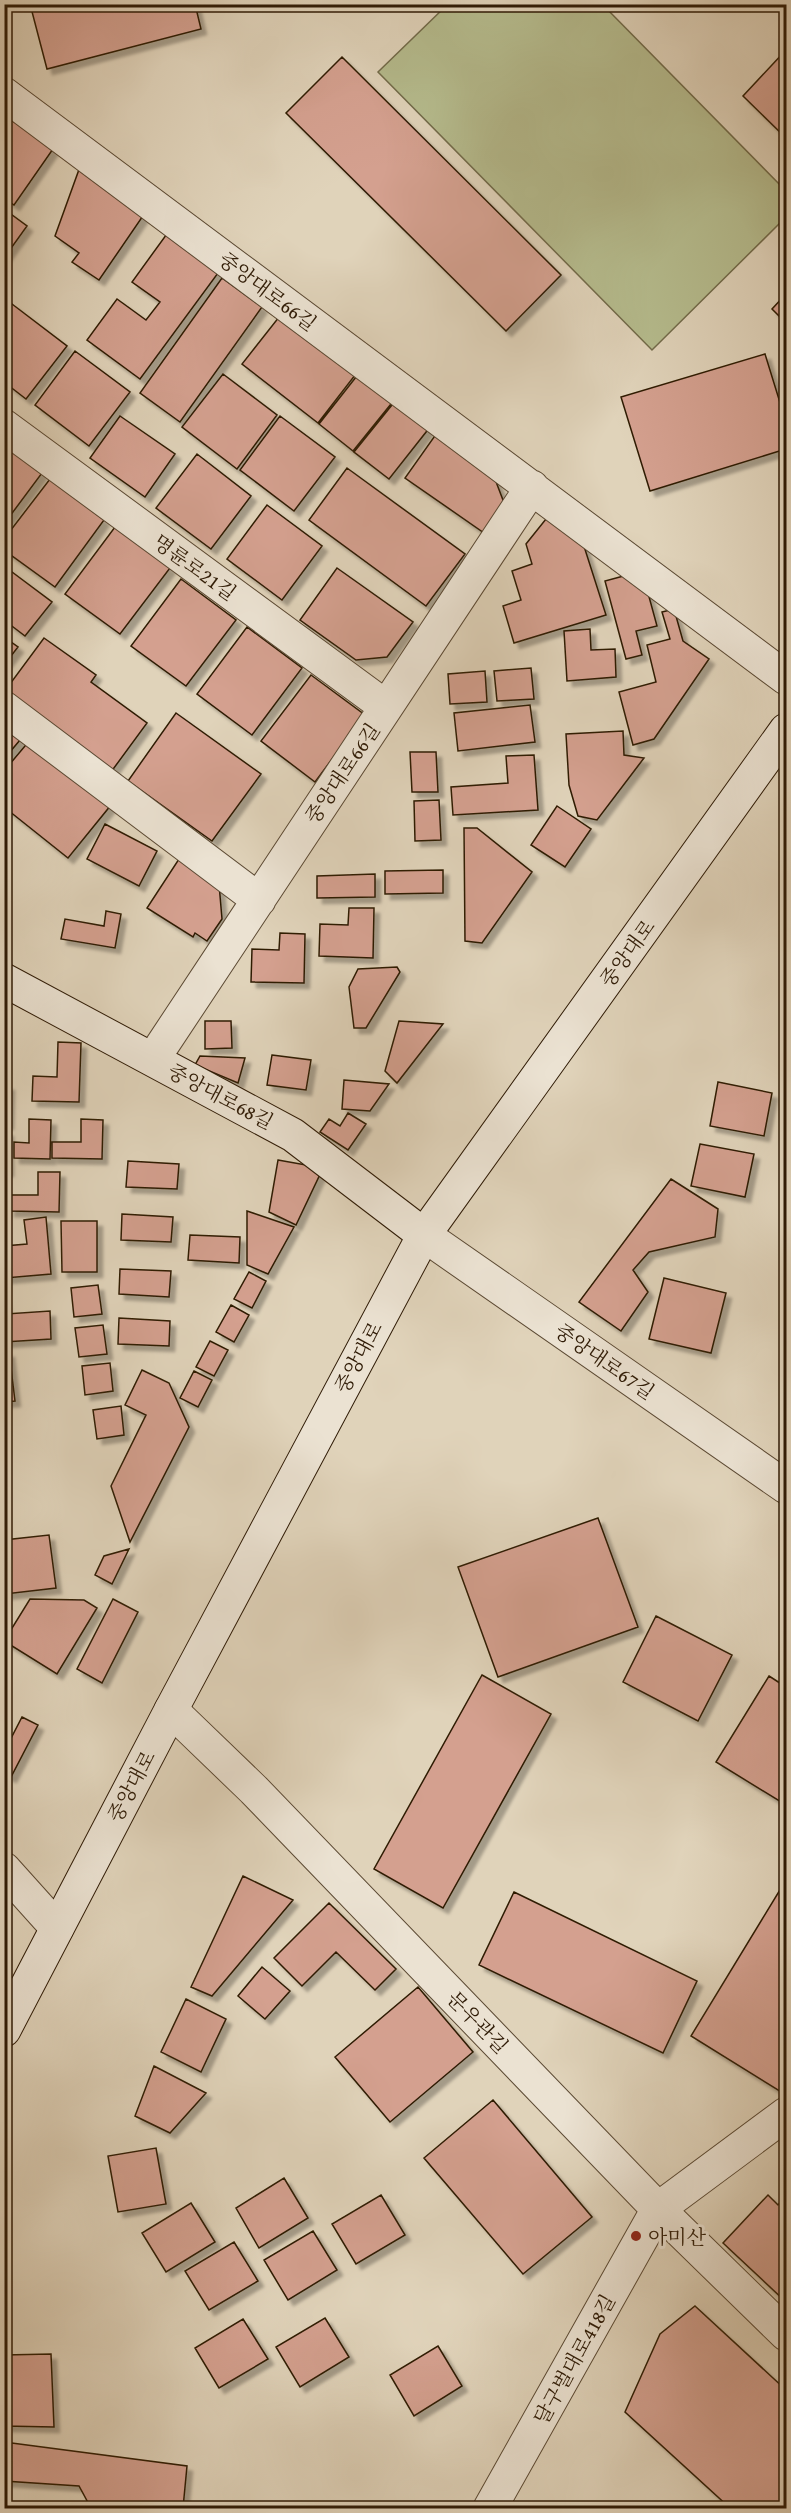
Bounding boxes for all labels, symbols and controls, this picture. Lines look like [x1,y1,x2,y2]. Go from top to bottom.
street label: 중앙대로66길 [213,245,323,337]
street label: 명륜로21길 [147,527,243,607]
street label: 중앙대로66길 [298,717,386,829]
street label: 중앙대로 [593,913,661,993]
street label: 중앙대로68길 [163,1056,279,1136]
street label: 중앙대로 [327,1316,389,1398]
street label: 중앙대로67길 [549,1316,661,1406]
street label: 중앙대로 [100,1745,162,1827]
street label: 문우관길 [441,1984,515,2060]
place label: 아미산 [648,2222,707,2251]
marker: 아미산 [629,2229,643,2243]
street label: 달구벌대로418길 [526,2289,622,2429]

